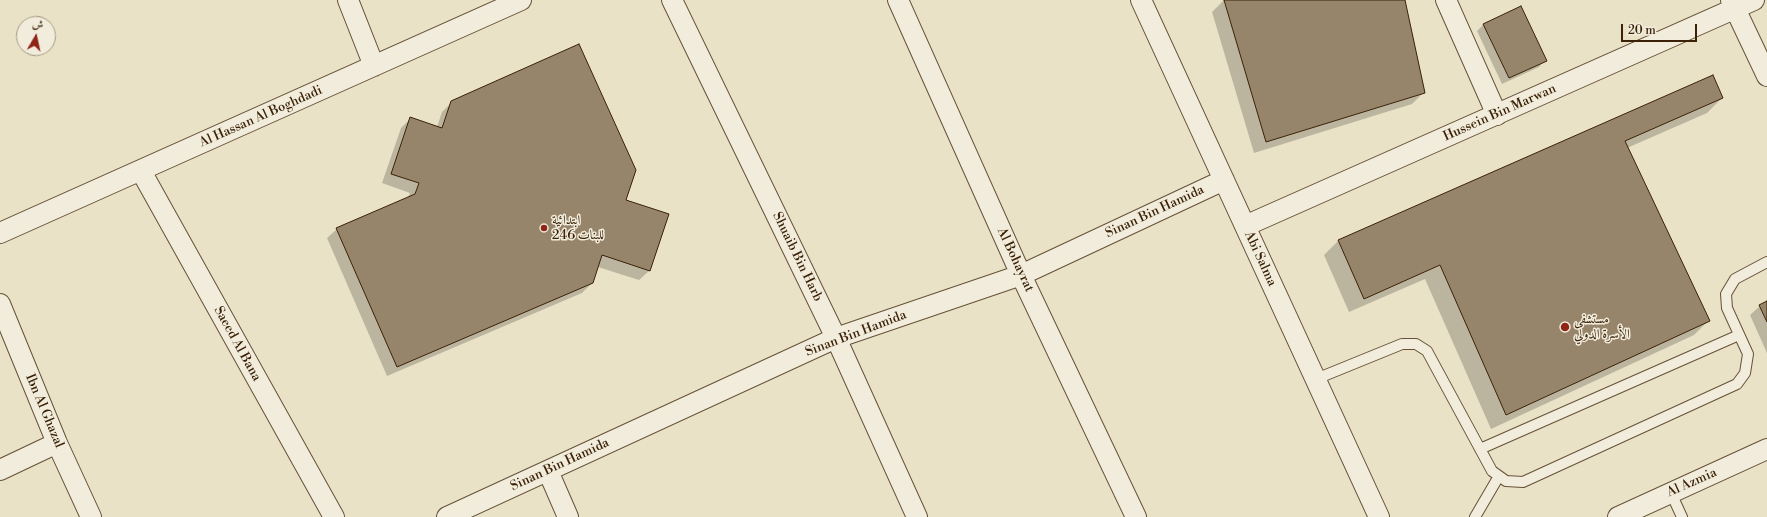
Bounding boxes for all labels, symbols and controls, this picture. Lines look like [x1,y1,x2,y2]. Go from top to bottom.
north arrow [16,16,56,56]
scale bar [1623,16,1699,42]
text: ش [31,17,44,33]
text: 20 m [1628,23,1656,38]
street label: Hussein Bin Marwan [1441,81,1559,145]
street label: Al Hassan Al Boghdadi [197,83,325,151]
street label: Sinan Bin Hamida [1103,182,1207,242]
street label: Shuaib Bin Harb [769,210,825,304]
place label: ابتدائية 246 للبنات [552,213,604,244]
marker: ابتدائية 246 للبنات [539,223,549,233]
street label: Al Bohayrat [993,225,1037,295]
street label: Abi Salma [1240,229,1280,289]
street label: Saeed Al Bana [210,304,264,384]
street label: Sinan Bin Hamida [803,308,909,360]
place label: مستشفى الأسرة الدولي [1574,312,1630,343]
marker: مستشفى الأسرة الدولي [1559,321,1571,333]
street label: Ibn Al Ghazal [21,372,67,450]
street label: Sinan Bin Hamida [508,435,612,495]
street label: Al Azmia [1665,465,1719,501]

